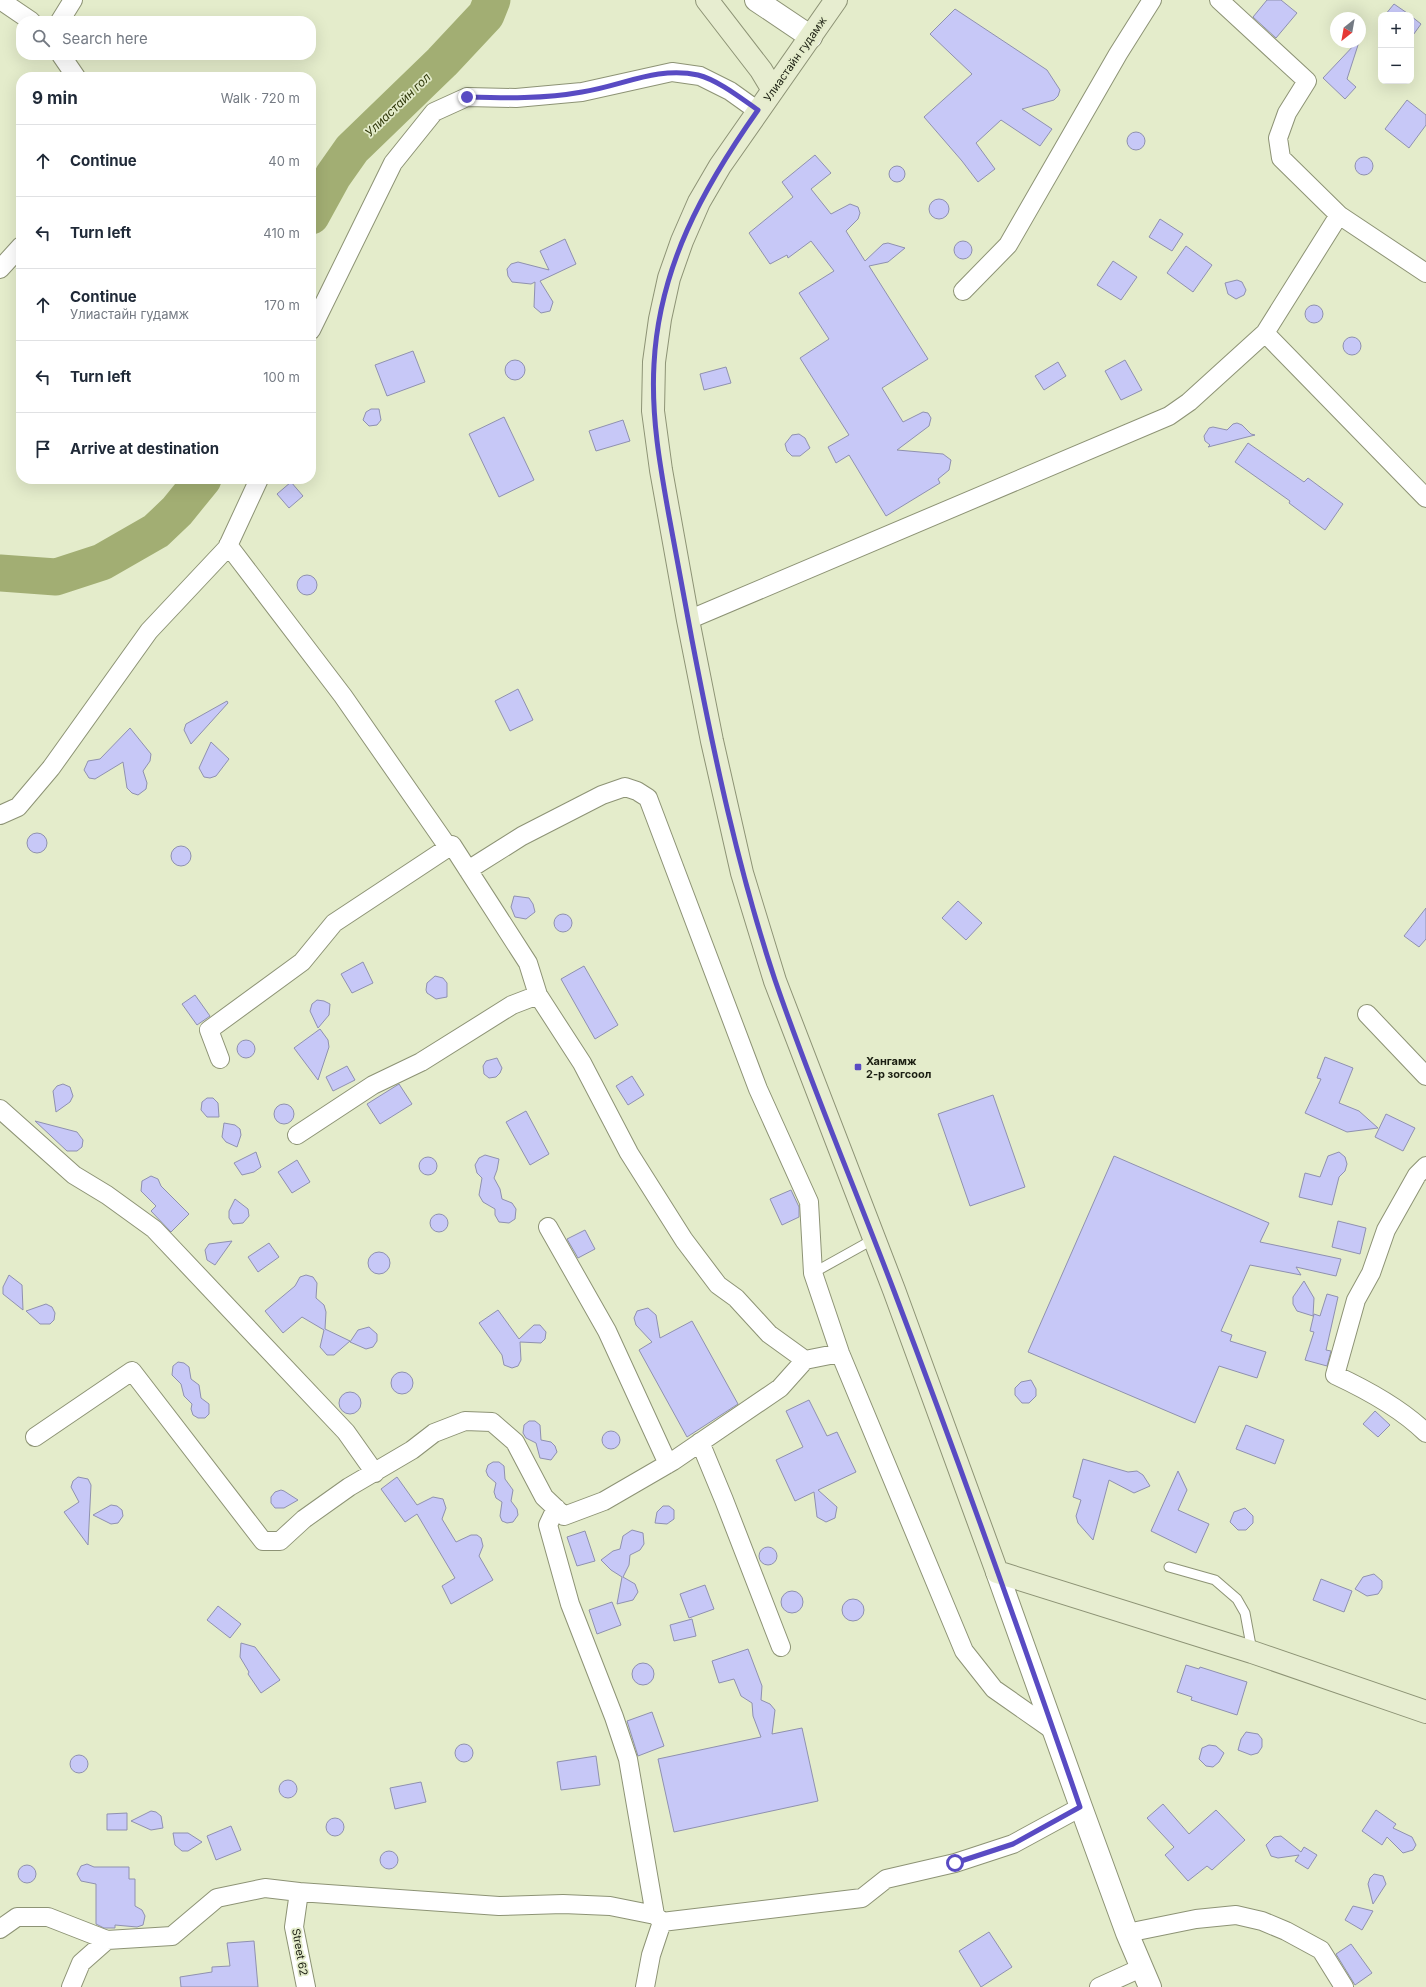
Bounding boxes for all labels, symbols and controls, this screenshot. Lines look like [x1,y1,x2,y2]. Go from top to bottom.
north arrow [1330,12,1366,48]
map controls [1378,12,1414,84]
button: + [1378,12,1414,48]
street label: Улиастайн гудамж [760,14,830,104]
search box [16,16,316,60]
icon: search [30,27,52,49]
text: Search here [62,29,148,48]
button: − [1378,48,1414,84]
water label: Улиастайн гол [362,69,434,140]
text: 9 min [32,88,78,108]
route end [458,88,476,106]
text: Walk · 720 m [221,90,300,106]
icon: ahead [32,150,54,172]
text: Continue [70,151,137,170]
text: 40 m [268,153,300,169]
icon: left [32,222,54,244]
text: Turn left [70,223,131,242]
text: 410 m [263,225,300,241]
text: Continue [70,287,137,306]
icon: ahead [32,294,54,316]
text: 170 m [264,297,300,313]
text: Улиастайн гудамж [70,306,189,322]
icon: left [32,366,54,388]
text: Turn left [70,367,131,386]
text: 100 m [263,369,300,385]
icon: arrive [32,438,54,460]
text: Arrive at destination [70,439,219,458]
place label: Хангамж 2-р зогсоол [866,1054,931,1081]
marker: Хангамж 2-р зогсоол [853,1062,863,1072]
route start [946,1854,964,1872]
street label: Street 62 [289,1927,311,1977]

